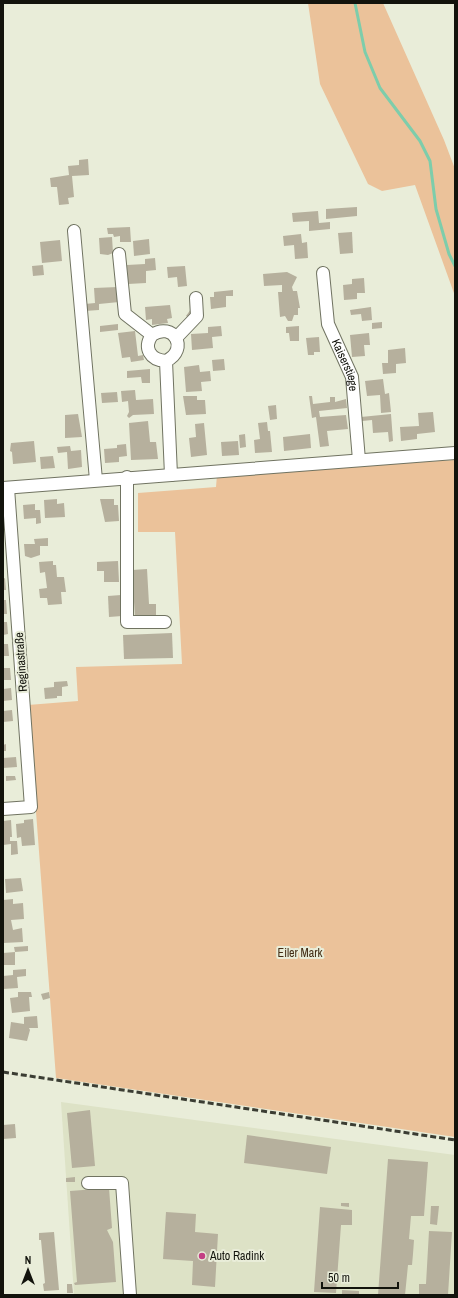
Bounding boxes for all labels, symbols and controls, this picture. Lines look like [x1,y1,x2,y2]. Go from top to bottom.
street label: Kaiserstiege [328,336,361,392]
street label: Reginastraße [11,632,31,692]
park label: Eiler Mark [278,945,322,961]
place label: Auto Radink [209,1248,264,1264]
north arrow [8,1250,48,1290]
marker: Auto Radink [197,1251,207,1261]
text: N [25,1253,31,1267]
scale bar [322,1264,398,1290]
text: 50 m [328,1270,350,1286]

